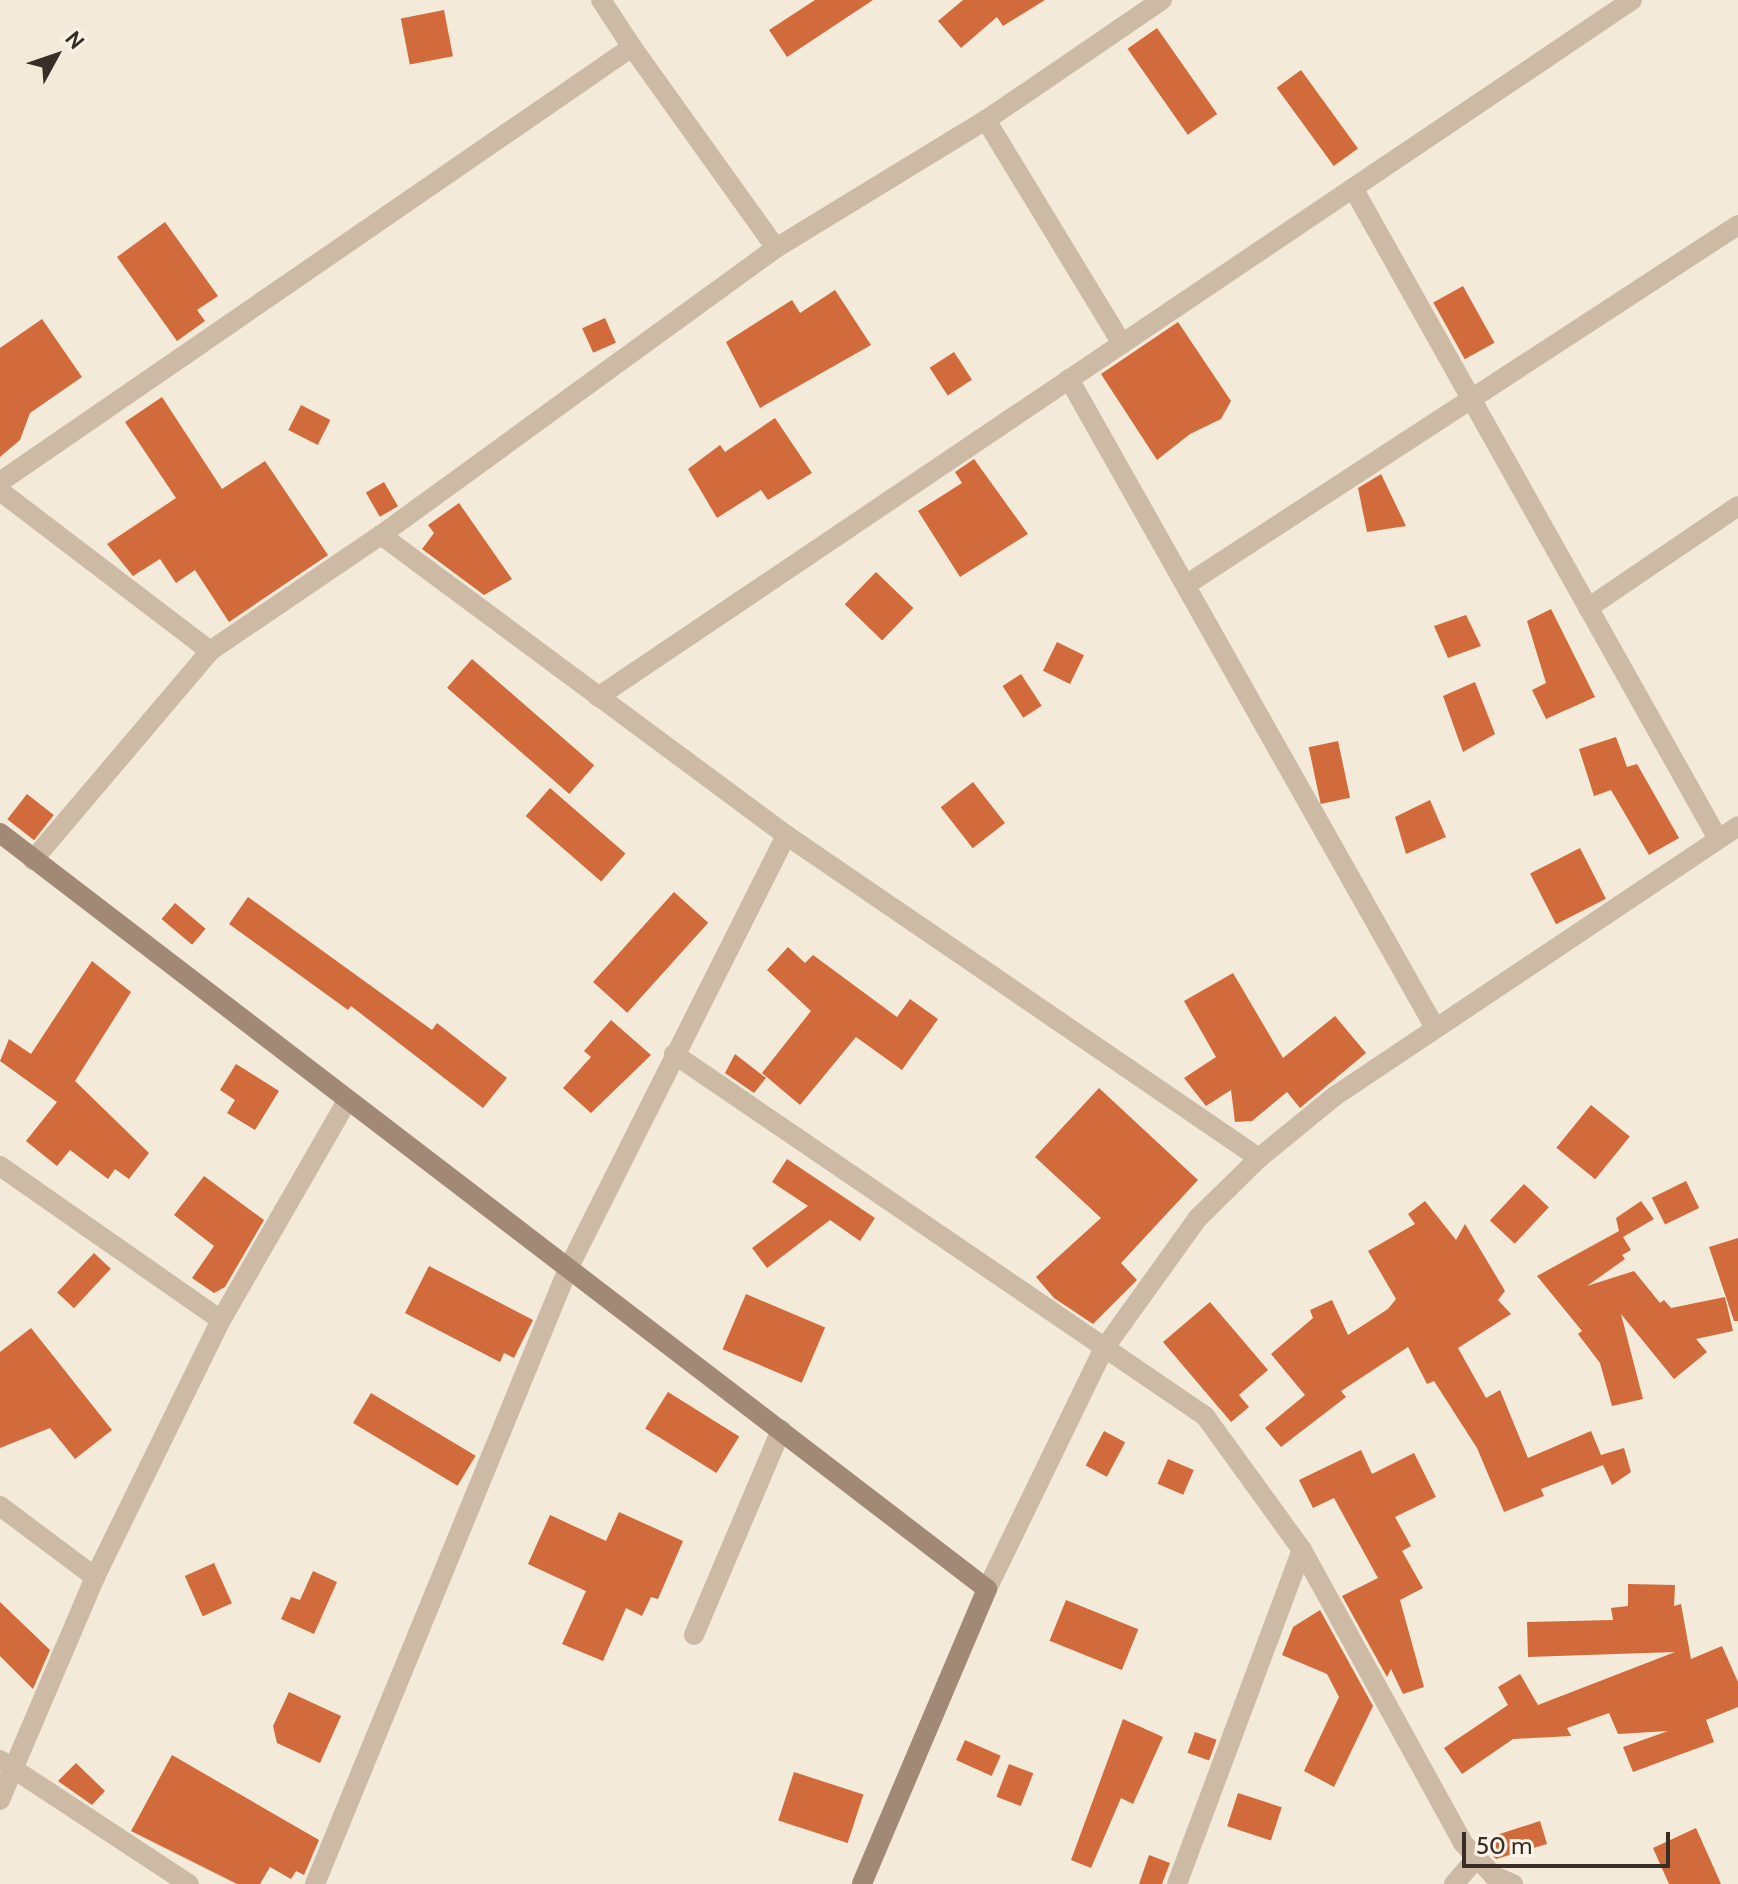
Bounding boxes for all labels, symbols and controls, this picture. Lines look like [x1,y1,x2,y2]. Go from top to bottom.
north arrow [16,16,96,96]
text: N [59,26,90,55]
scale bar [1466,1816,1674,1866]
text: 50 m [1476,1831,1532,1860]

